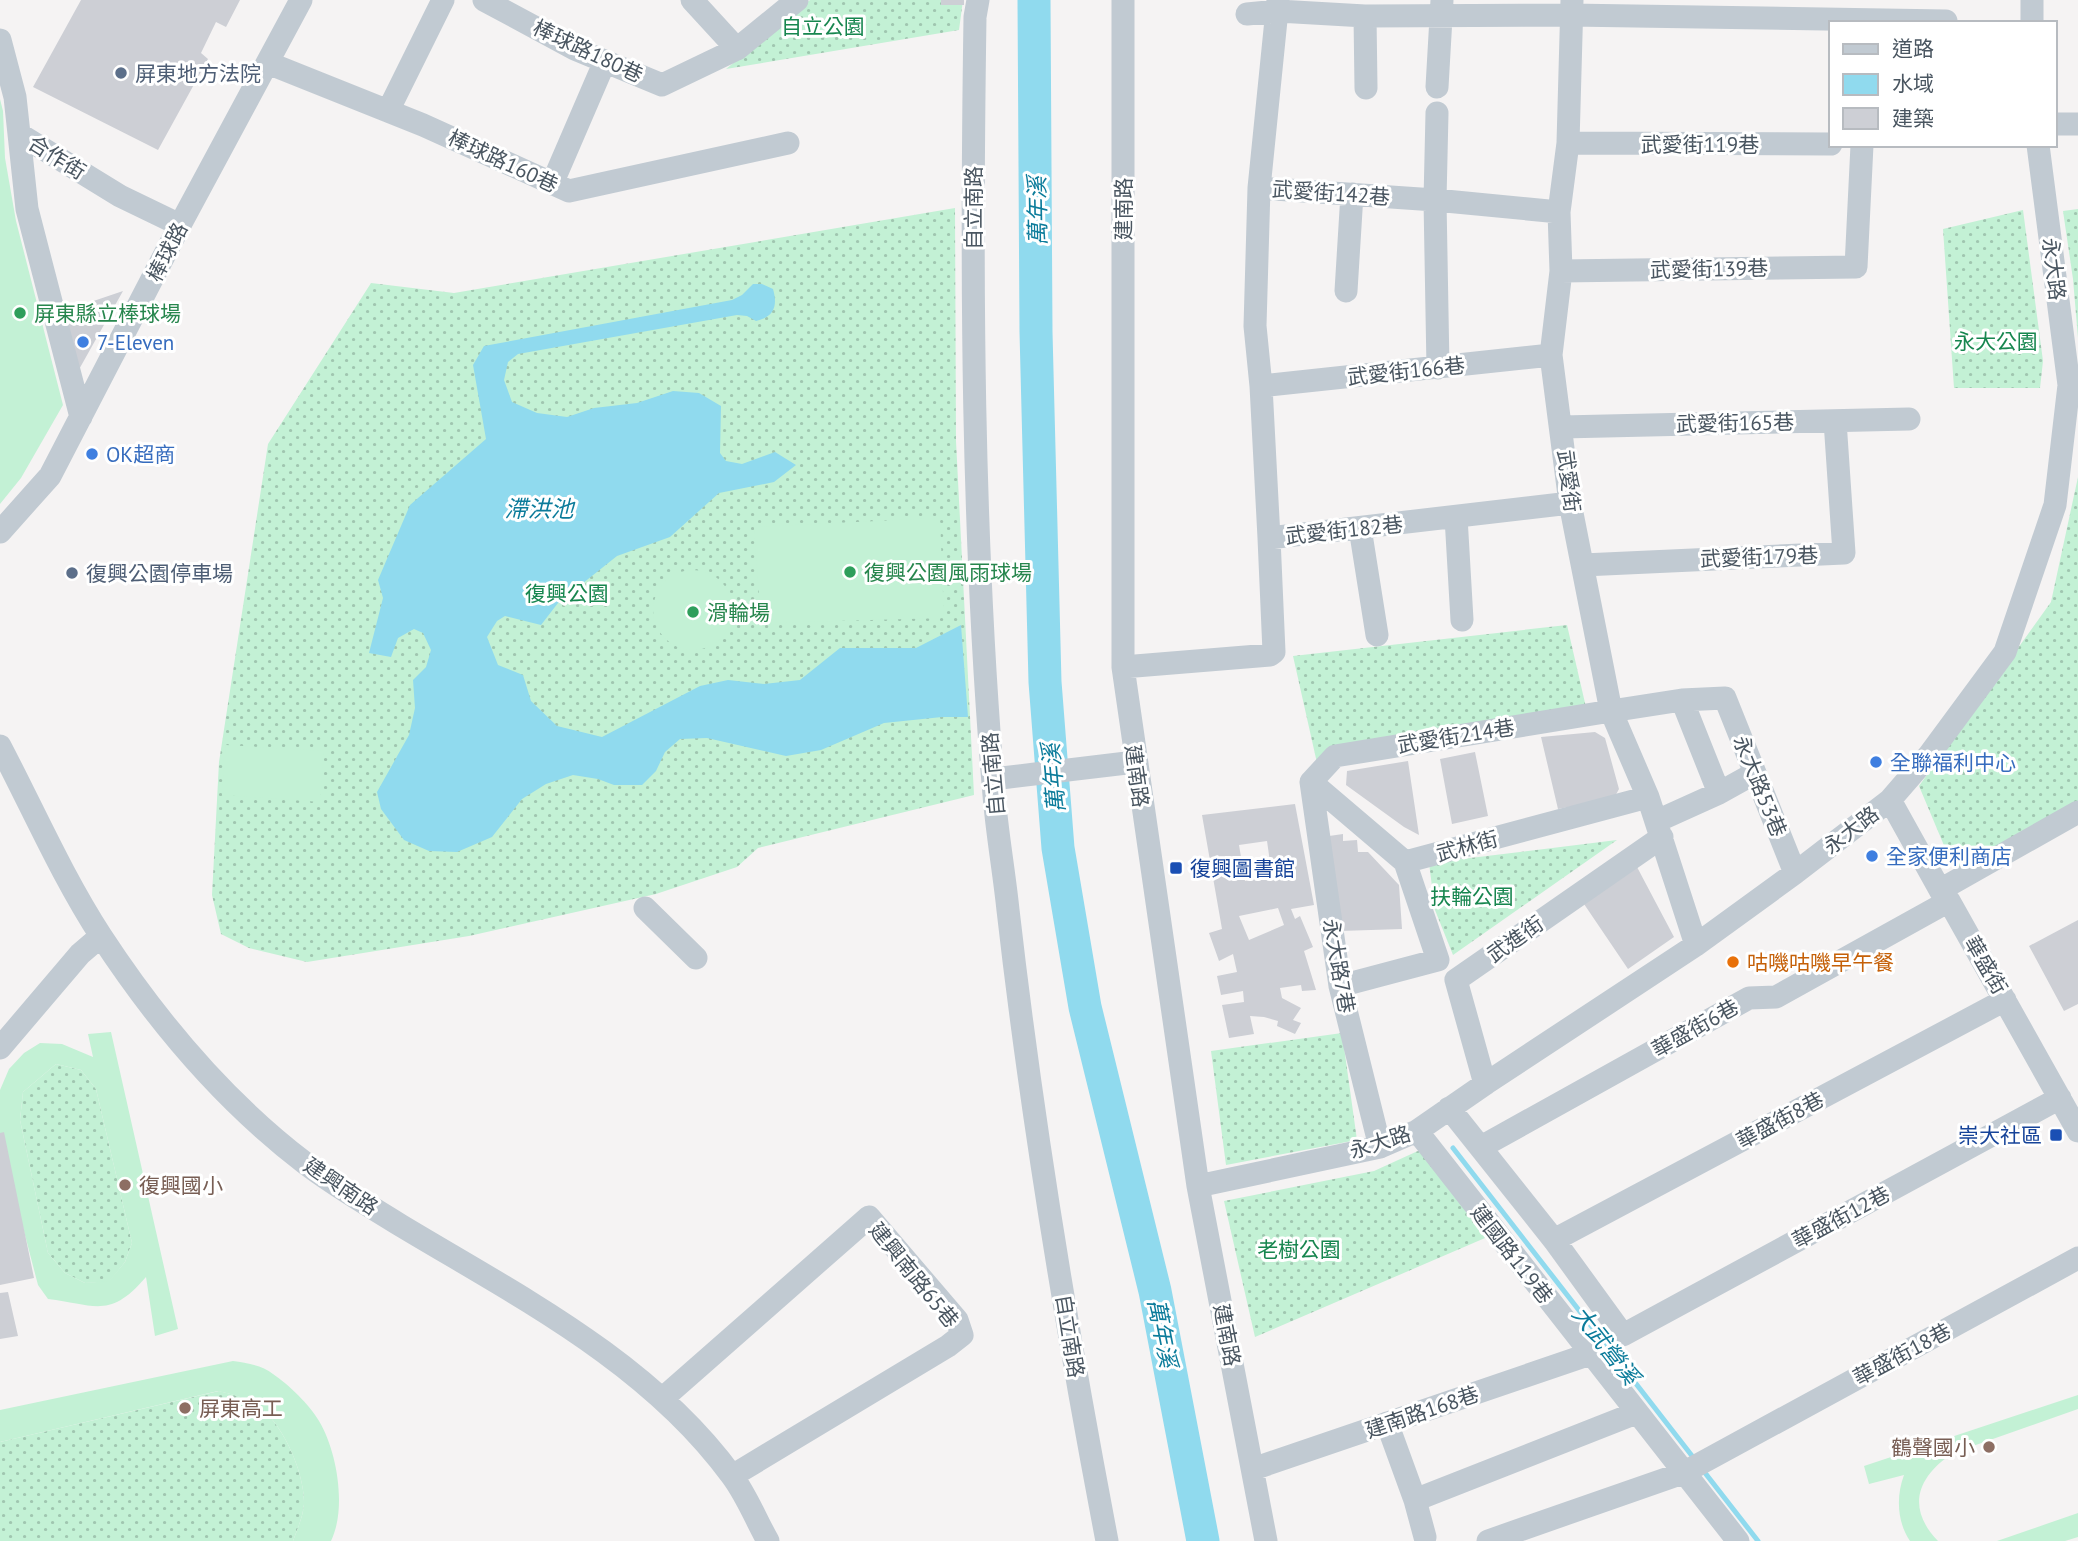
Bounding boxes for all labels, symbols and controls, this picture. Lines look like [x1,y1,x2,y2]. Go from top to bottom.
park label: 自立公園 [781,13,865,40]
street label: 棒球路180巷 [529,14,647,88]
legend [1829,21,2057,147]
text: 道路 [1892,35,1934,62]
place label: 屏東地方法院 [135,60,261,87]
marker: 屏東地方法院 [113,65,129,81]
text: 水域 [1892,70,1934,97]
text: 建築 [1892,105,1934,132]
street label: 棒球路160巷 [444,124,562,198]
street label: 合作街 [23,129,91,185]
street label: 武愛街119巷 [1641,131,1759,158]
street label: 自立南路 [960,166,987,250]
water label: 萬年溪 [1022,173,1052,246]
street label: 武愛街142巷 [1271,175,1391,211]
street label: 建南路 [1110,178,1137,241]
street label: 棒球路 [141,218,193,286]
street label: 永大路 [2037,236,2071,302]
street label: 武愛街139巷 [1650,254,1768,284]
place label: 屏東縣立棒球場 [34,300,181,327]
marker: 屏東縣立棒球場 [12,305,28,321]
park label: 永大公園 [1954,328,2038,355]
place label: 7-Eleven [97,329,174,356]
marker: 7-Eleven [75,334,91,350]
street label: 武愛街166巷 [1346,351,1466,391]
street label: 武愛街165巷 [1676,408,1794,438]
place label: OK超商 [106,441,175,468]
marker: OK超商 [84,446,100,462]
street label: 武愛街 [1552,448,1586,514]
water label: 滯洪池 [505,494,576,523]
street label: 武愛街182巷 [1284,510,1404,550]
street label: 武愛街179巷 [1699,541,1819,573]
place label: 復興公園風雨球場 [864,559,1032,586]
place label: 復興公園停車場 [86,560,233,587]
marker: 復興公園風雨球場 [842,564,858,580]
marker: 復興公園停車場 [64,565,80,581]
park label: 復興公園 [525,580,609,607]
place label: 滑輪場 [707,599,770,626]
marker: 滑輪場 [685,604,701,620]
street label: 武愛街214巷 [1395,713,1517,759]
street label: 自立南路 [976,731,1010,817]
street label: 永大路53巷 [1727,731,1793,841]
water label: 萬年溪 [1035,739,1070,814]
street label: 建南路 [1119,743,1155,809]
place label: 全聯福利中心 [1890,749,2016,776]
marker: 全聯福利中心 [1868,754,1884,770]
street label: 永大路 [1818,800,1884,860]
street label: 武林街 [1433,825,1501,867]
place label: 全家便利商店 [1886,843,2012,870]
marker: 全家便利商店 [1864,848,1880,864]
place label: 復興圖書館 [1190,855,1295,882]
marker: 復興圖書館 [1168,860,1184,876]
park label: 扶輪公園 [1430,883,1514,910]
street label: 武進街 [1481,910,1549,968]
street label: 永大路7巷 [1317,917,1361,1015]
street label: 華盛街 [1959,931,2013,999]
place label: 咕嘰咕嘰早午餐 [1747,949,1894,976]
marker: 咕嘰咕嘰早午餐 [1725,954,1741,970]
street label: 華盛街6巷 [1647,993,1743,1063]
street label: 華盛街8巷 [1732,1086,1828,1154]
street label: 永大路 [1346,1119,1414,1165]
place label: 崇大社區 [1958,1122,2042,1149]
marker: 崇大社區 [2048,1127,2064,1143]
street label: 建興南路 [299,1151,383,1221]
place label: 復興國小 [139,1172,223,1199]
marker: 復興國小 [117,1177,133,1193]
street label: 華盛街12巷 [1787,1180,1895,1254]
street label: 建國路119巷 [1465,1199,1559,1309]
street label: 建興南路65巷 [863,1217,965,1333]
park label: 老樹公園 [1257,1236,1341,1263]
street label: 自立南路 [1050,1292,1090,1380]
water label: 萬年溪 [1142,1296,1184,1373]
water label: 大武營溪 [1566,1300,1648,1393]
street label: 建南路 [1208,1302,1246,1368]
street label: 華盛街18巷 [1848,1317,1956,1391]
street label: 建南路168巷 [1362,1380,1482,1444]
place label: 屏東高工 [199,1395,283,1422]
marker: 屏東高工 [177,1400,193,1416]
place label: 鶴聲國小 [1891,1434,1975,1461]
marker: 鶴聲國小 [1981,1439,1997,1455]

